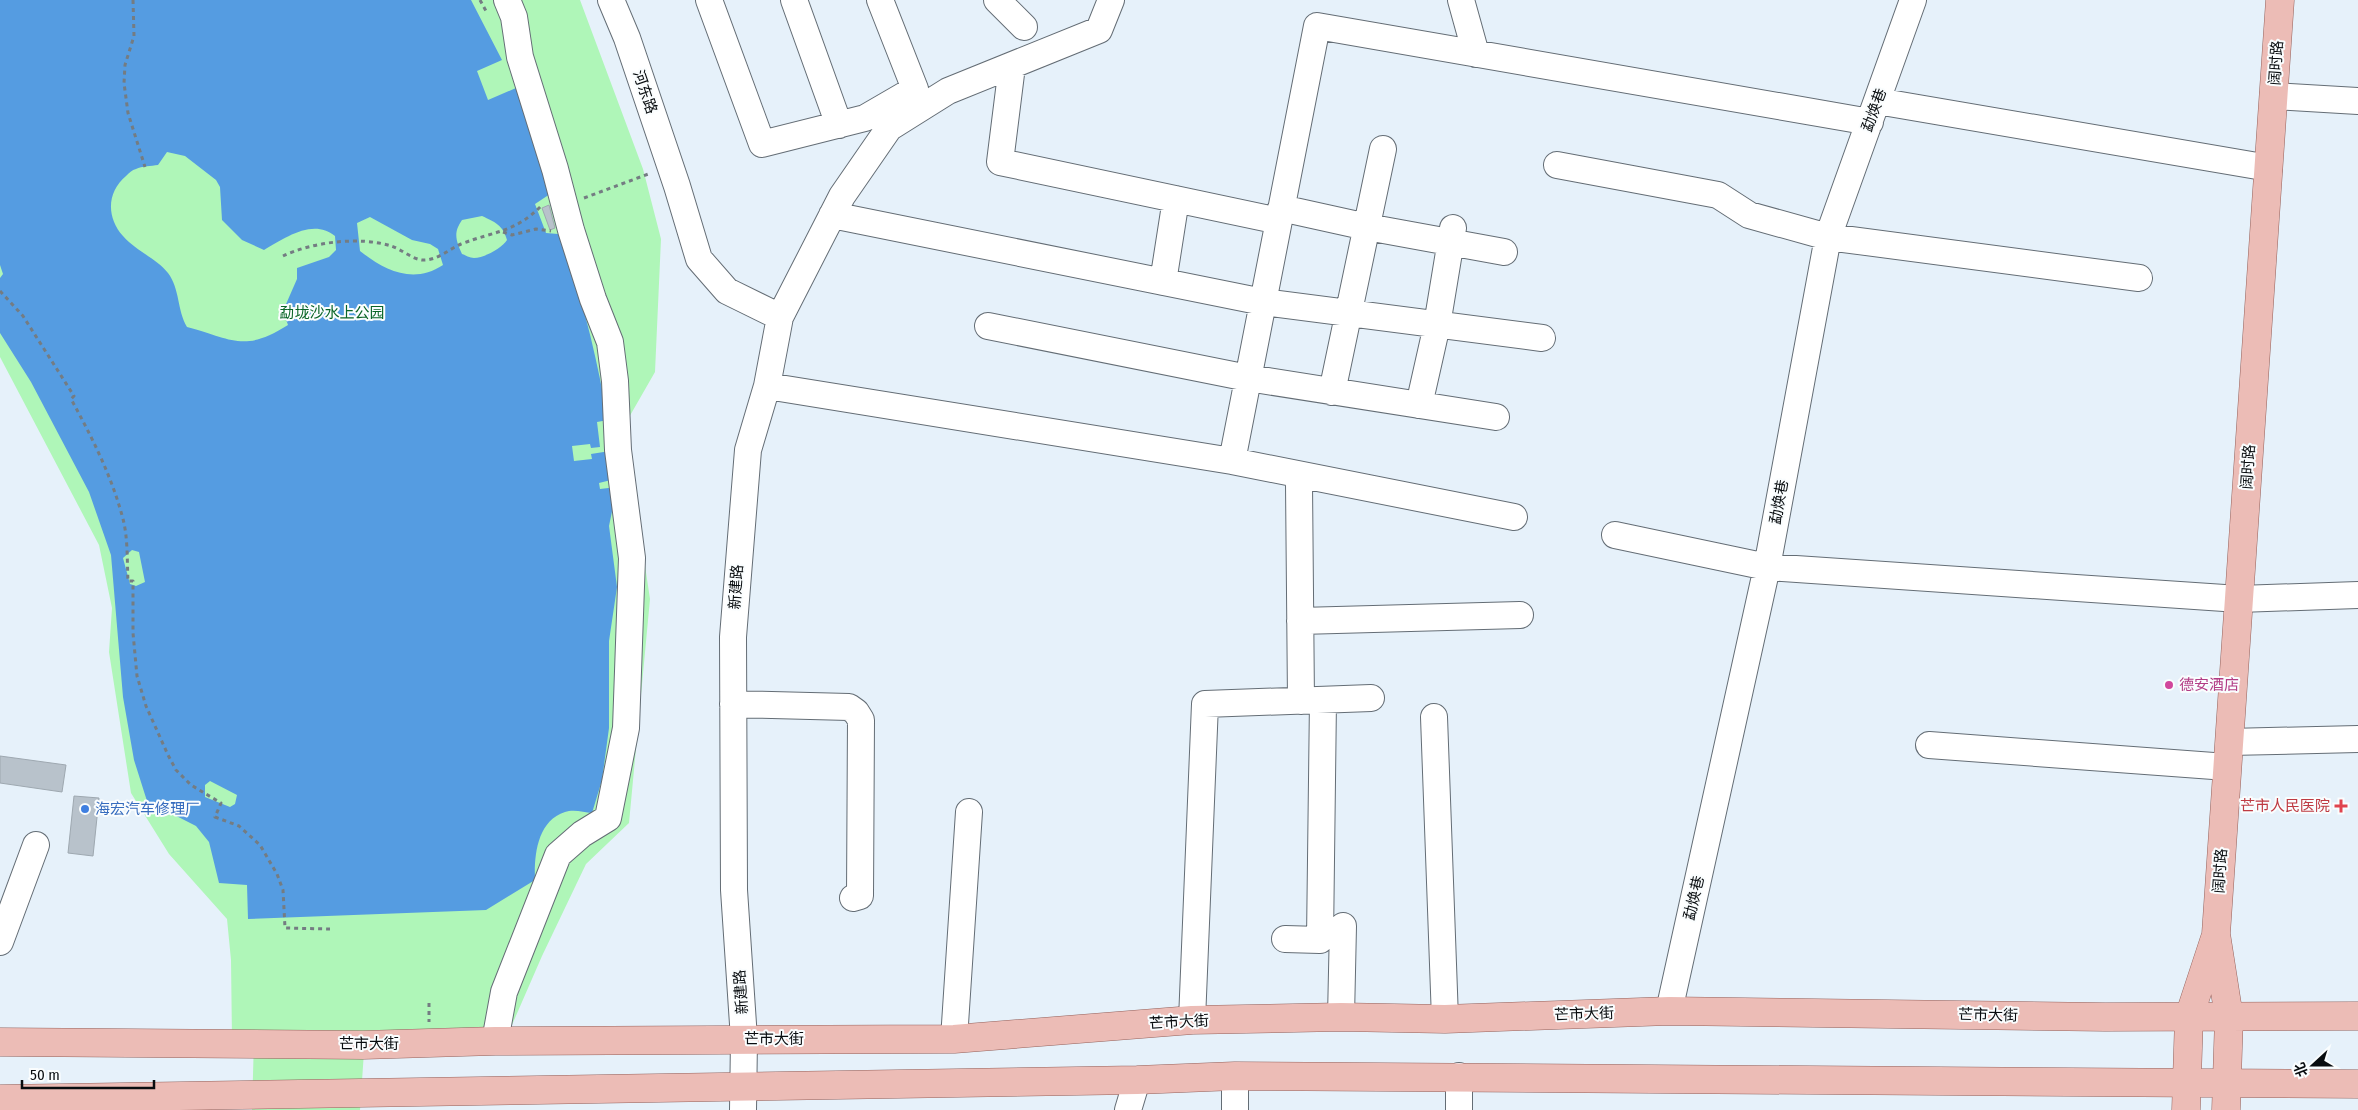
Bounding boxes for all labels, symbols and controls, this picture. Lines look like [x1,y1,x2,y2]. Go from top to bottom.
street label: 阔时路 [2265,40,2287,86]
street label: 河东路 [629,68,661,116]
street label: 勐焕巷 [1858,86,1890,134]
park label: 勐垅沙水上公园 [279,304,385,322]
street label: 阔时路 [2237,444,2259,490]
street label: 勐焕巷 [1766,478,1792,526]
street label: 新建路 [725,564,747,610]
place label: 德安酒店 [2179,676,2239,694]
marker: 德安酒店 [2163,679,2175,691]
place label: 芒市人民医院 [2240,797,2330,815]
marker: 芒市人民医院 [2334,799,2348,813]
place label: 海宏汽车修理厂 [95,800,200,818]
marker: 海宏汽车修理厂 [79,803,91,815]
street label: 阔时路 [2209,848,2231,894]
street label: 勐焕巷 [1680,874,1708,922]
street label: 新建路 [730,969,752,1015]
street label: 芒市大街 [1554,1004,1614,1024]
street label: 芒市大街 [1958,1005,2018,1025]
street label: 芒市大街 [1149,1011,1209,1033]
street label: 芒市大街 [744,1030,804,1048]
street label: 芒市大街 [339,1035,399,1053]
north arrow [2288,1040,2338,1090]
scale bar [22,1058,155,1090]
text: 北 [2291,1060,2312,1079]
text: 50 m [30,1066,60,1084]

